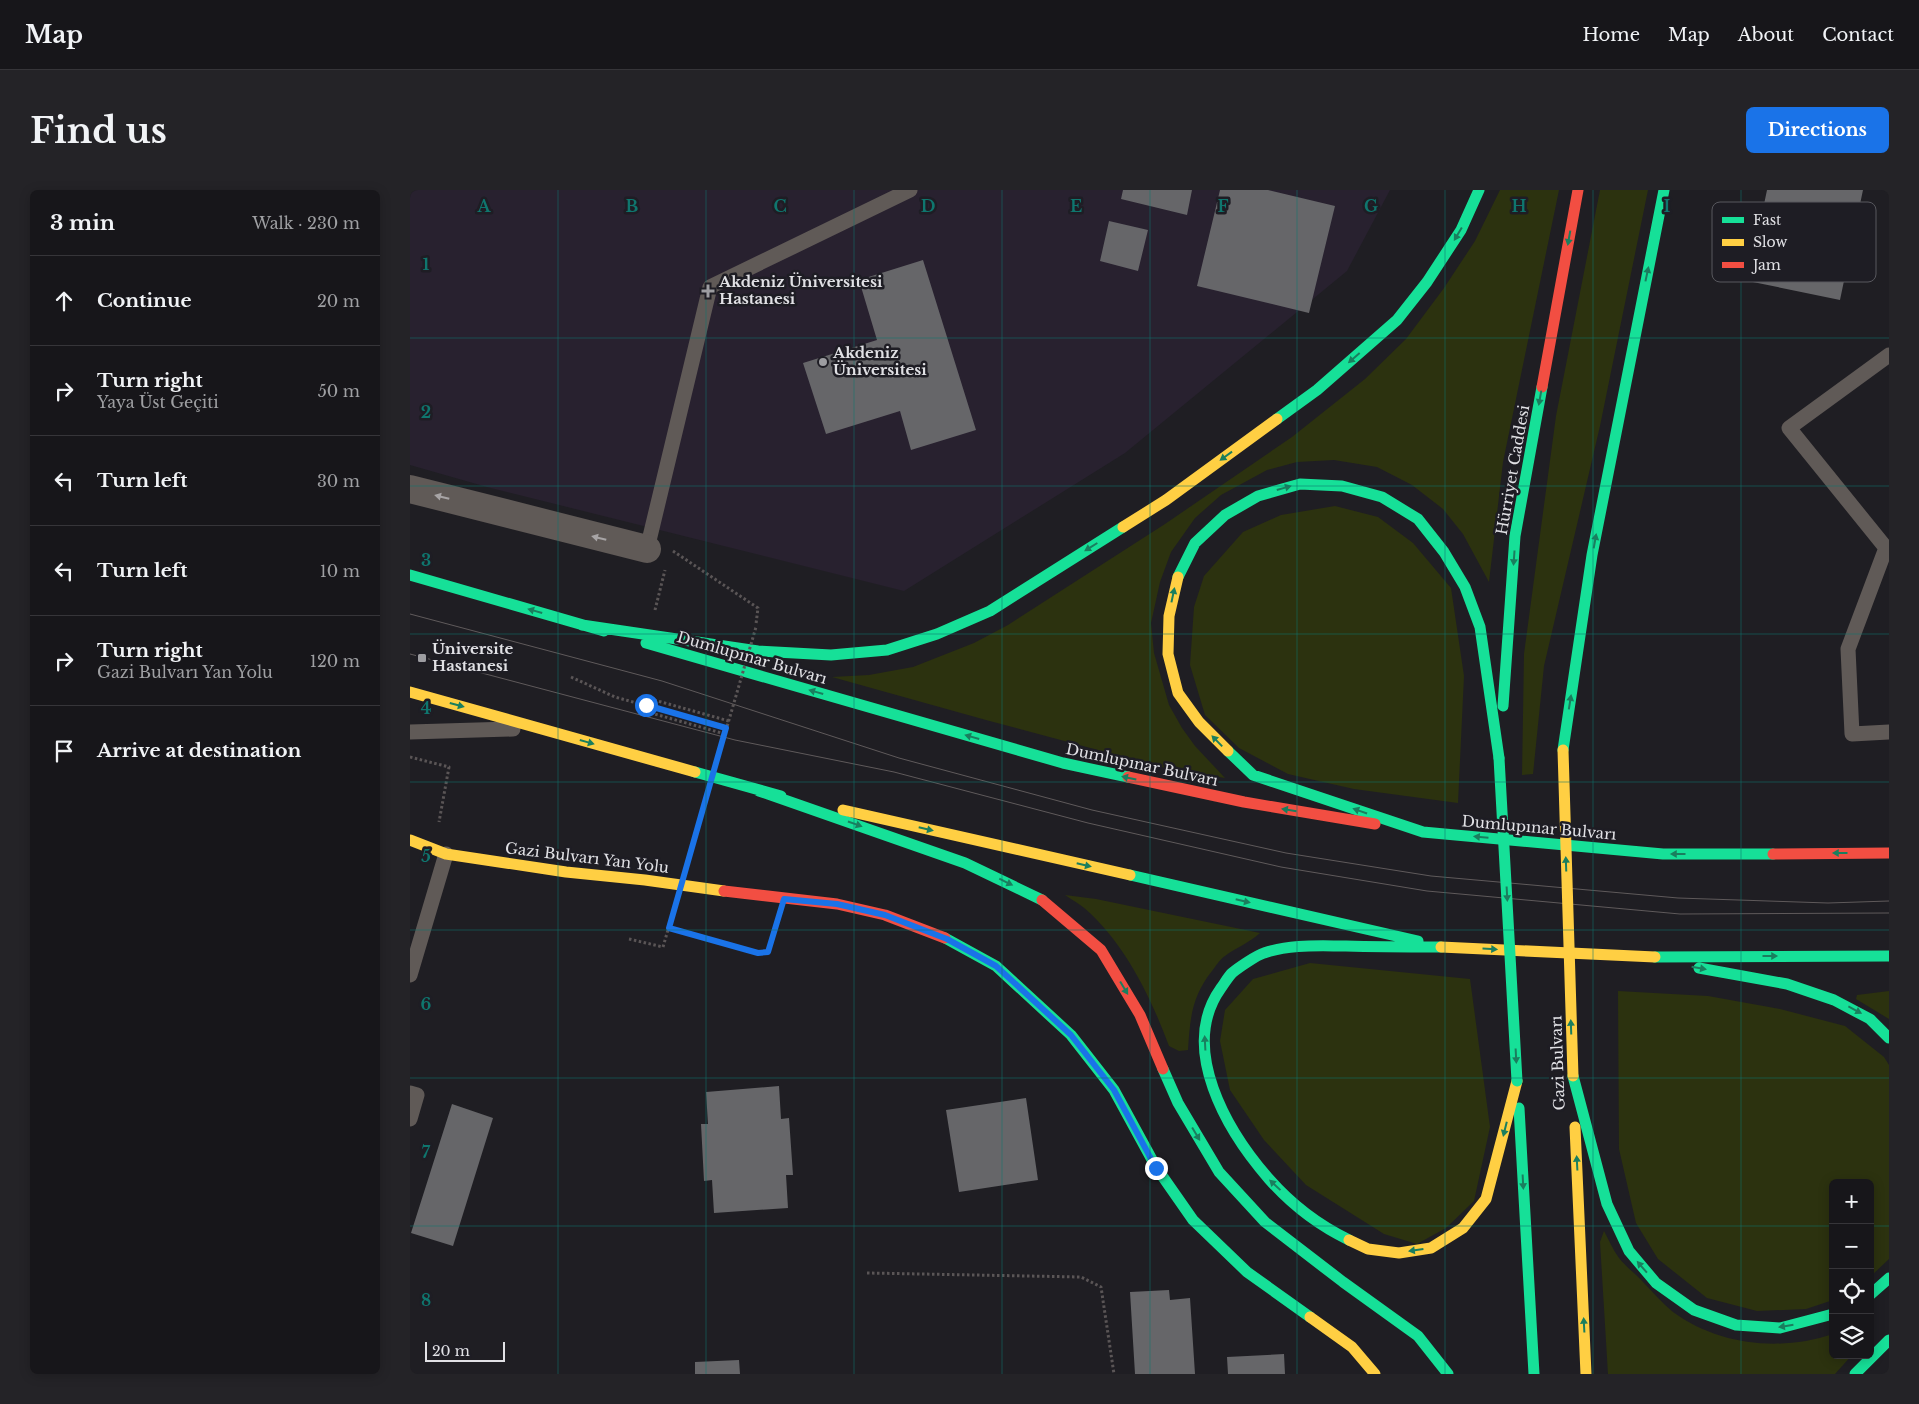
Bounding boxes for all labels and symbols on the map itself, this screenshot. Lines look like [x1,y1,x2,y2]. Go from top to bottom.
text: A [477,196,492,216]
text: B [626,196,639,216]
text: C [773,196,787,216]
text: D [921,196,935,216]
text: E [1070,196,1082,216]
text: F [1217,196,1229,216]
text: G [1364,196,1378,216]
text: H [1511,196,1527,216]
text: I [1664,196,1671,216]
legend [1712,202,1876,282]
text: Fast [1753,211,1782,229]
one-way arrow [1454,227,1463,241]
one-way arrow [1565,230,1573,246]
text: Slow [1753,233,1787,251]
text: 1 [423,254,430,274]
text: Jam [1751,256,1781,274]
one-way arrow [1643,266,1651,282]
place label: Akdeniz Üniversitesi Hastanesi [718,272,883,308]
marker: Akdeniz Üniversitesi Hastanesi [701,284,715,298]
place label: Akdeniz Üniversitesi [832,343,927,379]
one-way arrow [1348,352,1361,363]
marker: Akdeniz Üniversitesi [817,356,829,368]
one-way arrow [1536,390,1544,406]
text: 2 [421,402,431,422]
street label: Hürriyet Caddesi [1492,403,1533,537]
one-way arrow [1219,451,1232,461]
one-way arrow [1277,484,1292,492]
one-way arrow [434,493,449,501]
one-way arrow [1591,533,1599,549]
one-way arrow [592,534,607,542]
one-way arrow [1084,542,1097,552]
text: 3 [421,550,431,570]
one-way arrow [1509,550,1517,566]
one-way arrow [1170,586,1178,602]
one-way arrow [528,607,543,615]
street label: Dumlupınar Bulvarı [675,627,829,688]
place label: Üniversite Hastanesi [432,639,513,675]
marker: Üniversite Hastanesi [416,652,428,664]
one-way arrow [808,688,823,696]
one-way arrow [1566,693,1574,709]
route start [635,694,658,717]
text: 4 [421,698,431,718]
one-way arrow [450,702,465,710]
one-way arrow [964,733,980,741]
one-way arrow [1212,735,1224,747]
one-way arrow [580,738,595,746]
street label: Dumlupınar Bulvarı [1064,739,1220,790]
one-way arrow [1121,773,1137,781]
one-way arrow [1280,805,1296,813]
one-way arrow [1353,806,1368,814]
street label: Dumlupınar Bulvarı [1461,811,1617,844]
one-way arrow [847,821,862,829]
one-way arrow [918,825,933,833]
one-way arrow [1473,833,1489,841]
street label: Gazi Bulvarı Yan Yolu [504,838,670,877]
text: 5 [421,846,431,866]
one-way arrow [1832,849,1848,857]
one-way arrow [1670,850,1686,858]
one-way arrow [1562,856,1570,872]
one-way arrow [1077,861,1092,869]
one-way arrow [999,879,1013,887]
one-way arrow [1503,886,1511,902]
one-way arrow [1235,898,1251,906]
one-way arrow [1482,946,1498,954]
one-way arrow [1762,952,1778,960]
one-way arrow [1691,965,1707,973]
one-way arrow [1120,982,1129,995]
text: 6 [421,994,432,1014]
one-way arrow [1848,1006,1861,1015]
street label: Gazi Bulvarı [1546,1015,1569,1111]
one-way arrow [1567,1019,1575,1035]
one-way arrow [1200,1034,1208,1050]
one-way arrow [1512,1048,1520,1064]
one-way arrow [1501,1121,1509,1136]
one-way arrow [1192,1127,1201,1140]
text: 7 [422,1142,431,1162]
one-way arrow [1572,1155,1580,1171]
route end [1145,1157,1168,1180]
one-way arrow [1520,1175,1528,1191]
one-way arrow [1269,1179,1281,1191]
one-way arrow [1408,1247,1424,1255]
one-way arrow [1636,1261,1648,1273]
text: 8 [421,1290,431,1310]
one-way arrow [1579,1317,1587,1333]
one-way arrow [1777,1322,1793,1330]
scale bar [425,1339,505,1362]

